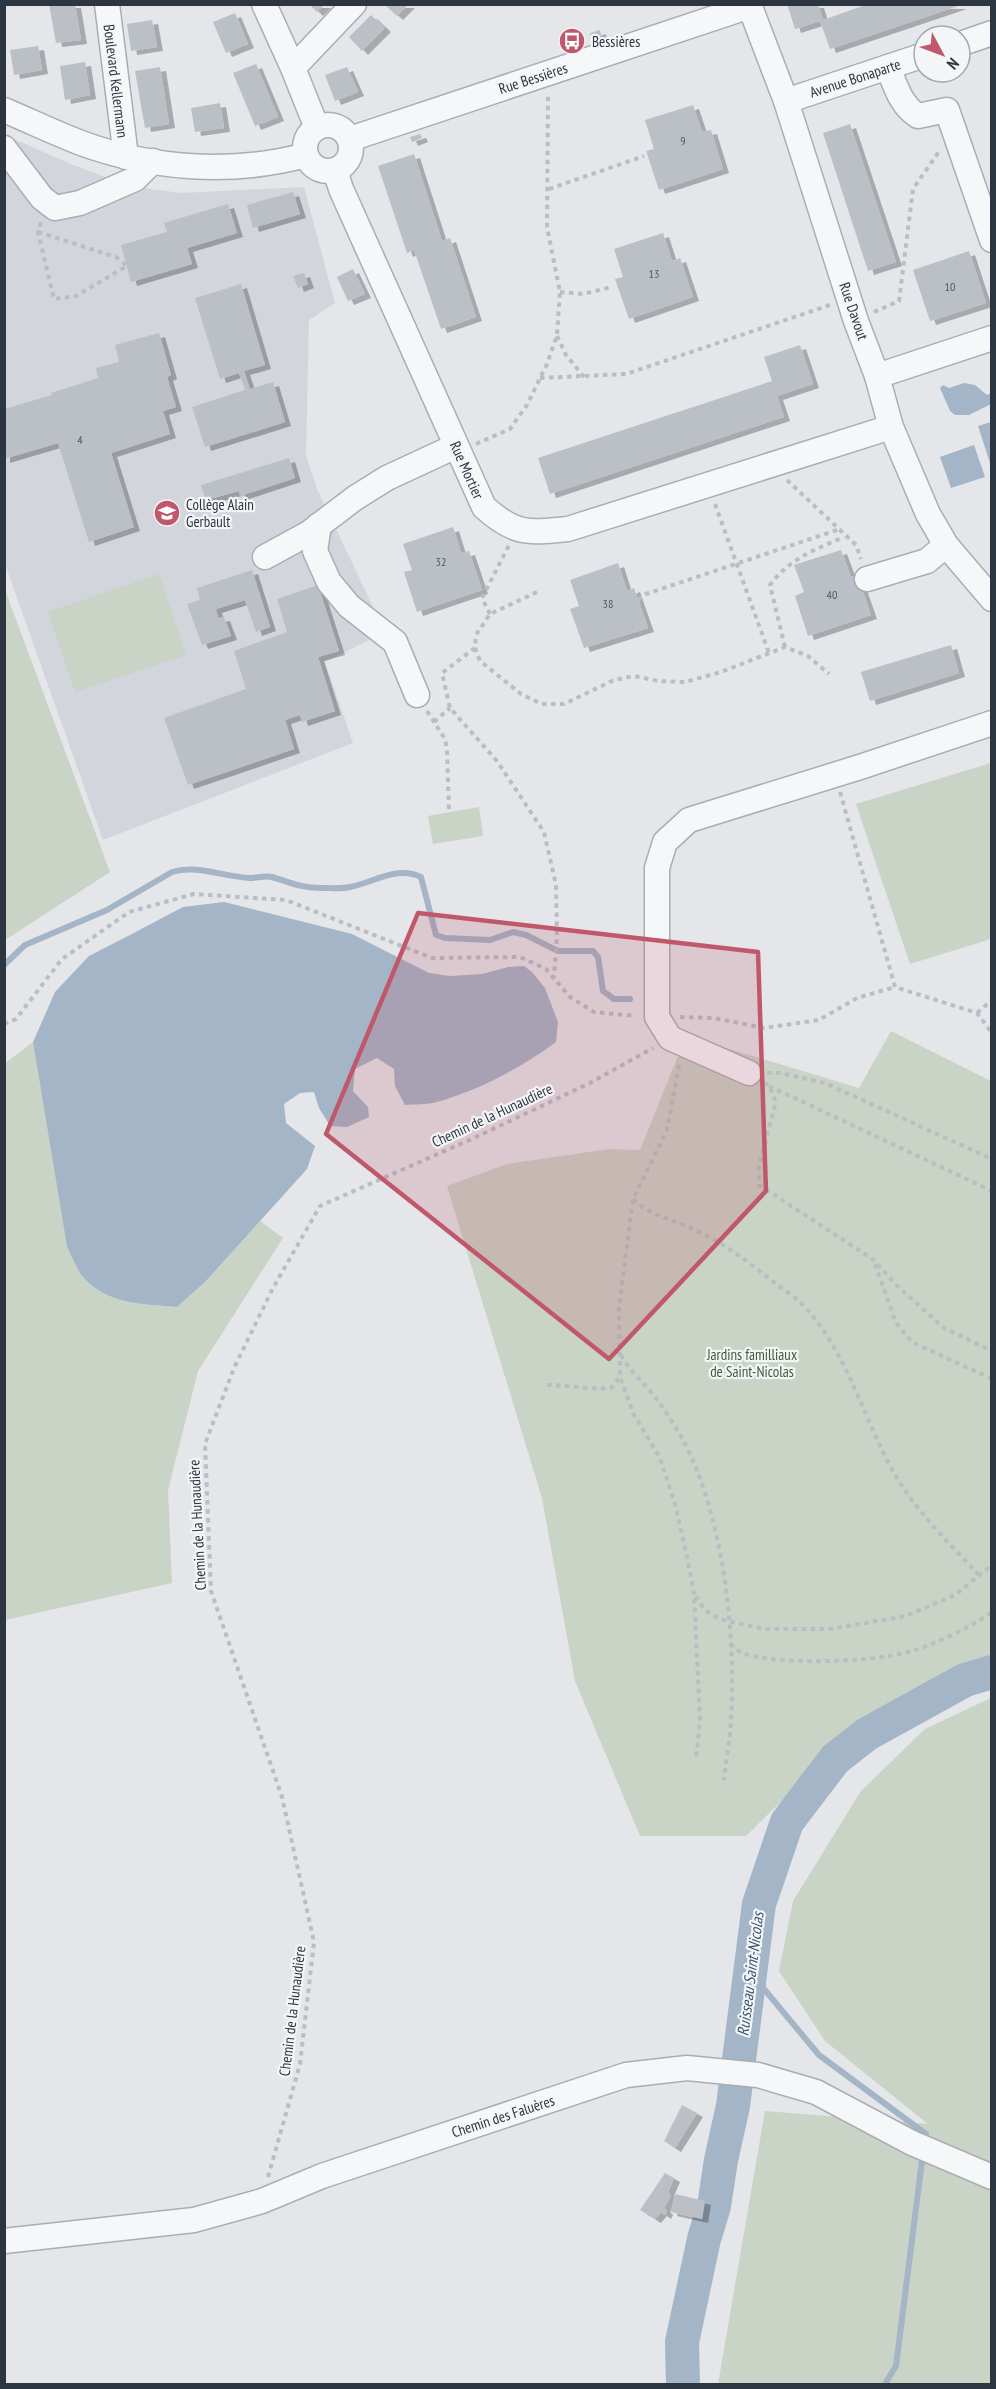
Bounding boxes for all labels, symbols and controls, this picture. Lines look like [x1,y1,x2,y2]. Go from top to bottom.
street label: Boulevard Kellermann [100,23,132,139]
north arrow [912,24,972,84]
bus stop icon: Bessières [557,26,587,56]
place label: Bessières [592,32,640,51]
street label: Avenue Bonaparte [807,54,903,102]
text: N [943,54,964,74]
street label: Rue Bessières [496,58,570,98]
house number: 9 [680,133,686,148]
house number: 13 [649,266,659,281]
house number: 10 [945,279,955,294]
street label: Rue Davout [835,280,873,342]
house number: 4 [77,432,83,447]
street label: Rue Mortier [446,438,489,503]
place label: Collège Alain Gerbault [186,495,254,531]
school or university icon: Collège Alain Gerbault [152,498,182,528]
house number: 32 [436,554,446,569]
house number: 40 [827,587,837,602]
house number: 38 [603,596,613,611]
street label: Chemin de la Hunaudière [429,1079,555,1151]
park label: Jardins familliaux de Saint-Nicolas [706,1345,797,1381]
street label: Chemin de la Hunaudière [184,1459,210,1591]
water label: Ruisseau Saint-Nicolas [732,1909,768,2037]
street label: Chemin de la Hunaudière [275,1945,309,2077]
street label: Chemin des Faluères [449,2090,557,2142]

